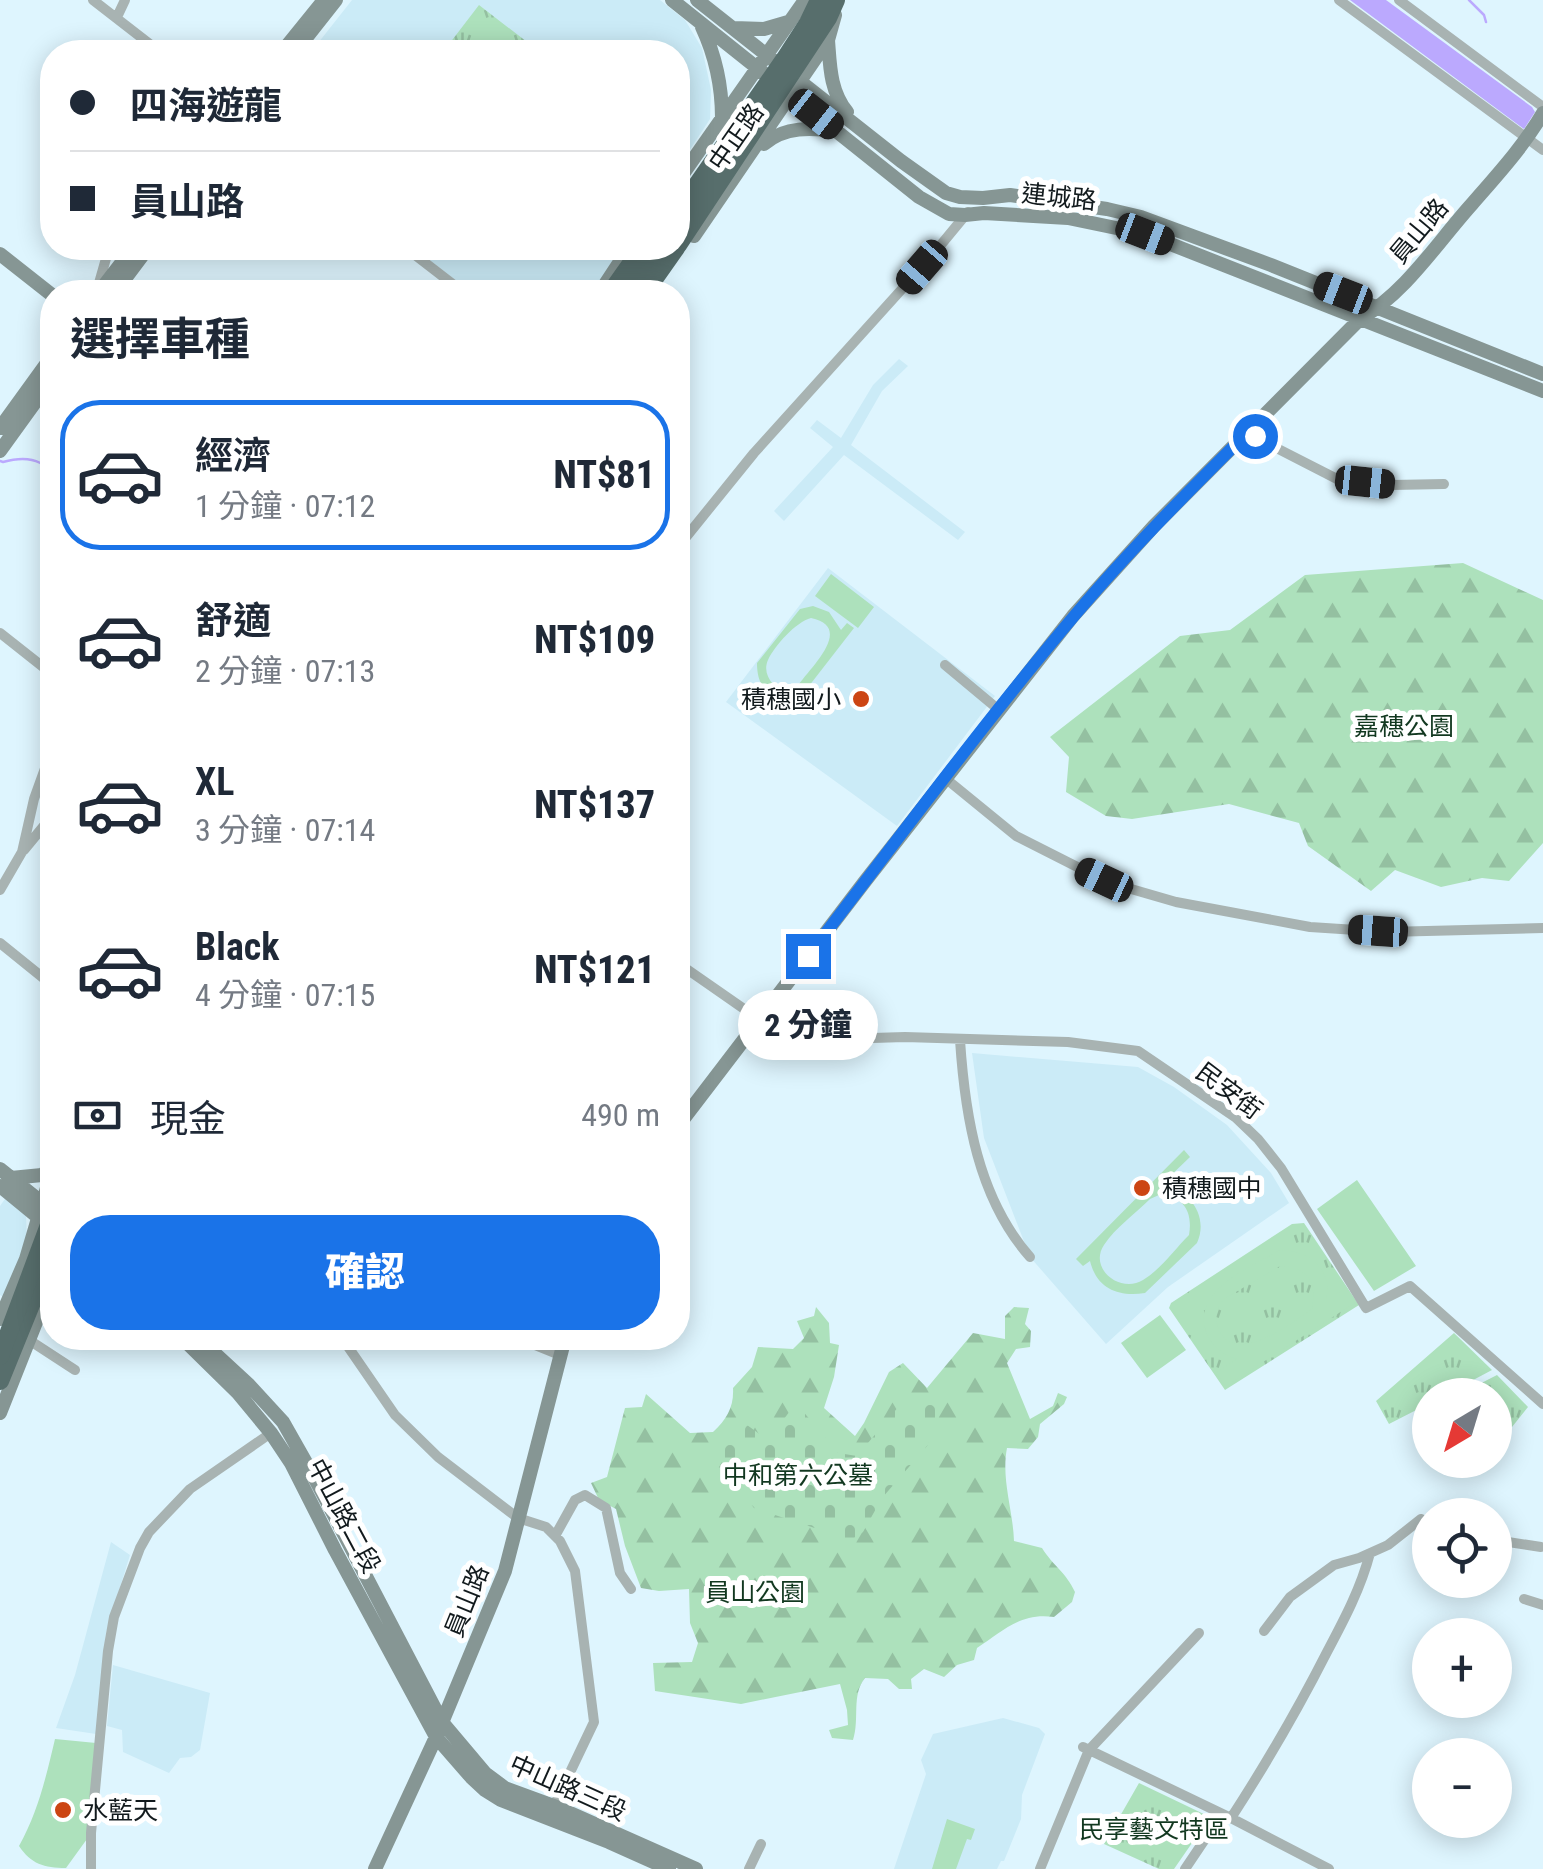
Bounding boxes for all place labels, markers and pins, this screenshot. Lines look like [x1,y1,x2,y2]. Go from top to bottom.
place label: 積穗國小 [741,685,841,714]
marker: 積穗國小 [850,688,872,710]
place label: 積穗國中 [1162,1174,1262,1203]
marker: 積穗國中 [1131,1177,1153,1199]
place label: 水藍天 [83,1796,158,1825]
marker: 水藍天 [52,1799,74,1821]

